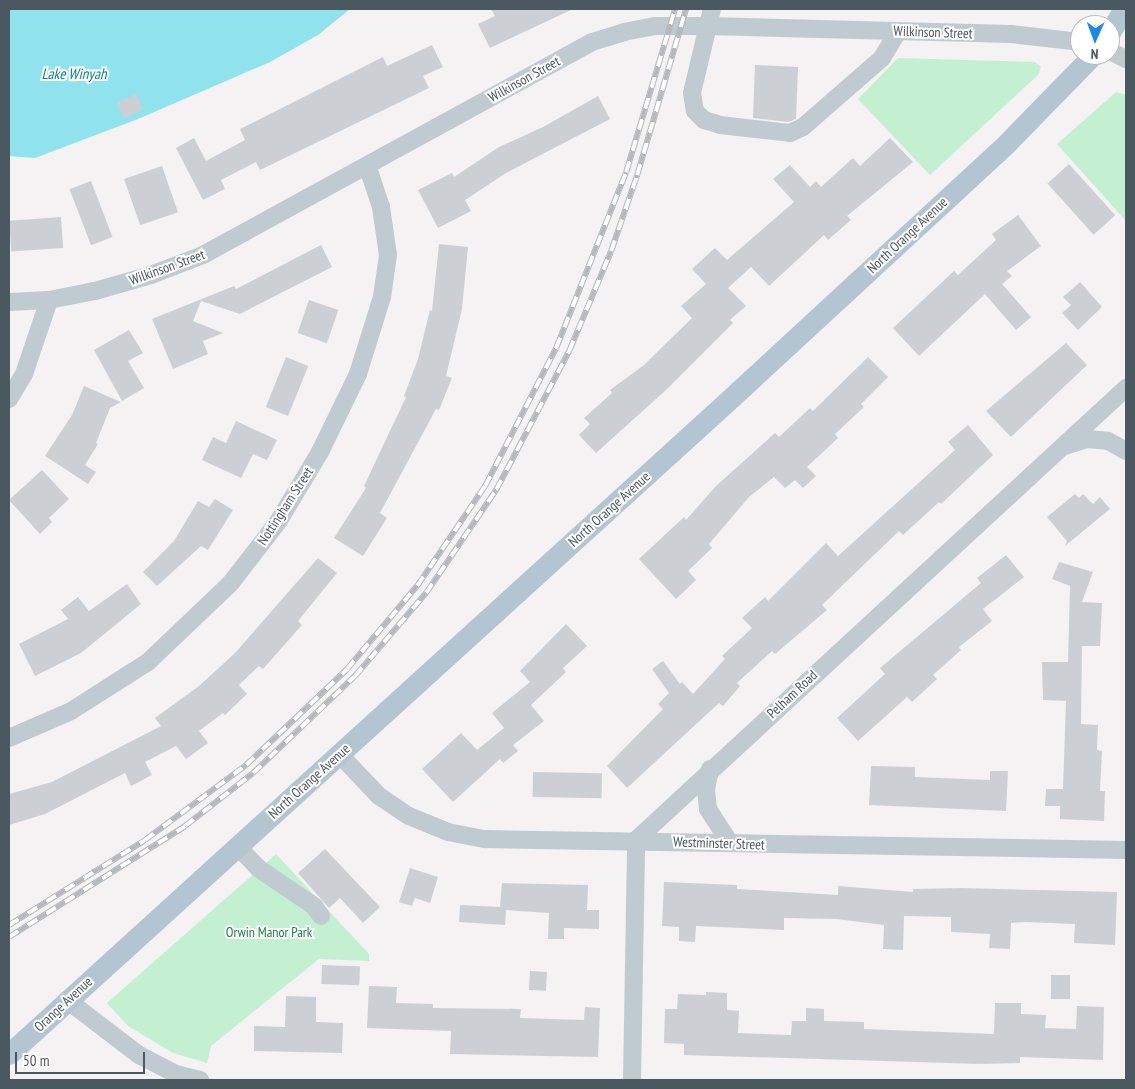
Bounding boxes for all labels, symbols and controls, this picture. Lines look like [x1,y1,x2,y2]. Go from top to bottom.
north arrow [1070,15,1120,65]
street label: Wilkinson Street [893,22,973,42]
text: N [1090,45,1099,63]
street label: Wilkinson Street [485,52,563,106]
water label: Lake Winyah [41,65,107,83]
street label: North Orange Avenue [863,193,951,277]
street label: Wilkinson Street [127,246,207,288]
street label: Nottingham Street [254,464,316,548]
street label: North Orange Avenue [565,468,653,550]
street label: Pelham Road [763,666,821,722]
street label: North Orange Avenue [265,740,353,822]
street label: Westminster Street [673,833,765,853]
park label: Orwin Manor Park [226,924,312,940]
street label: Orange Avenue [30,973,96,1035]
scale bar [18,1042,148,1074]
text: 50 m [23,1051,49,1070]

